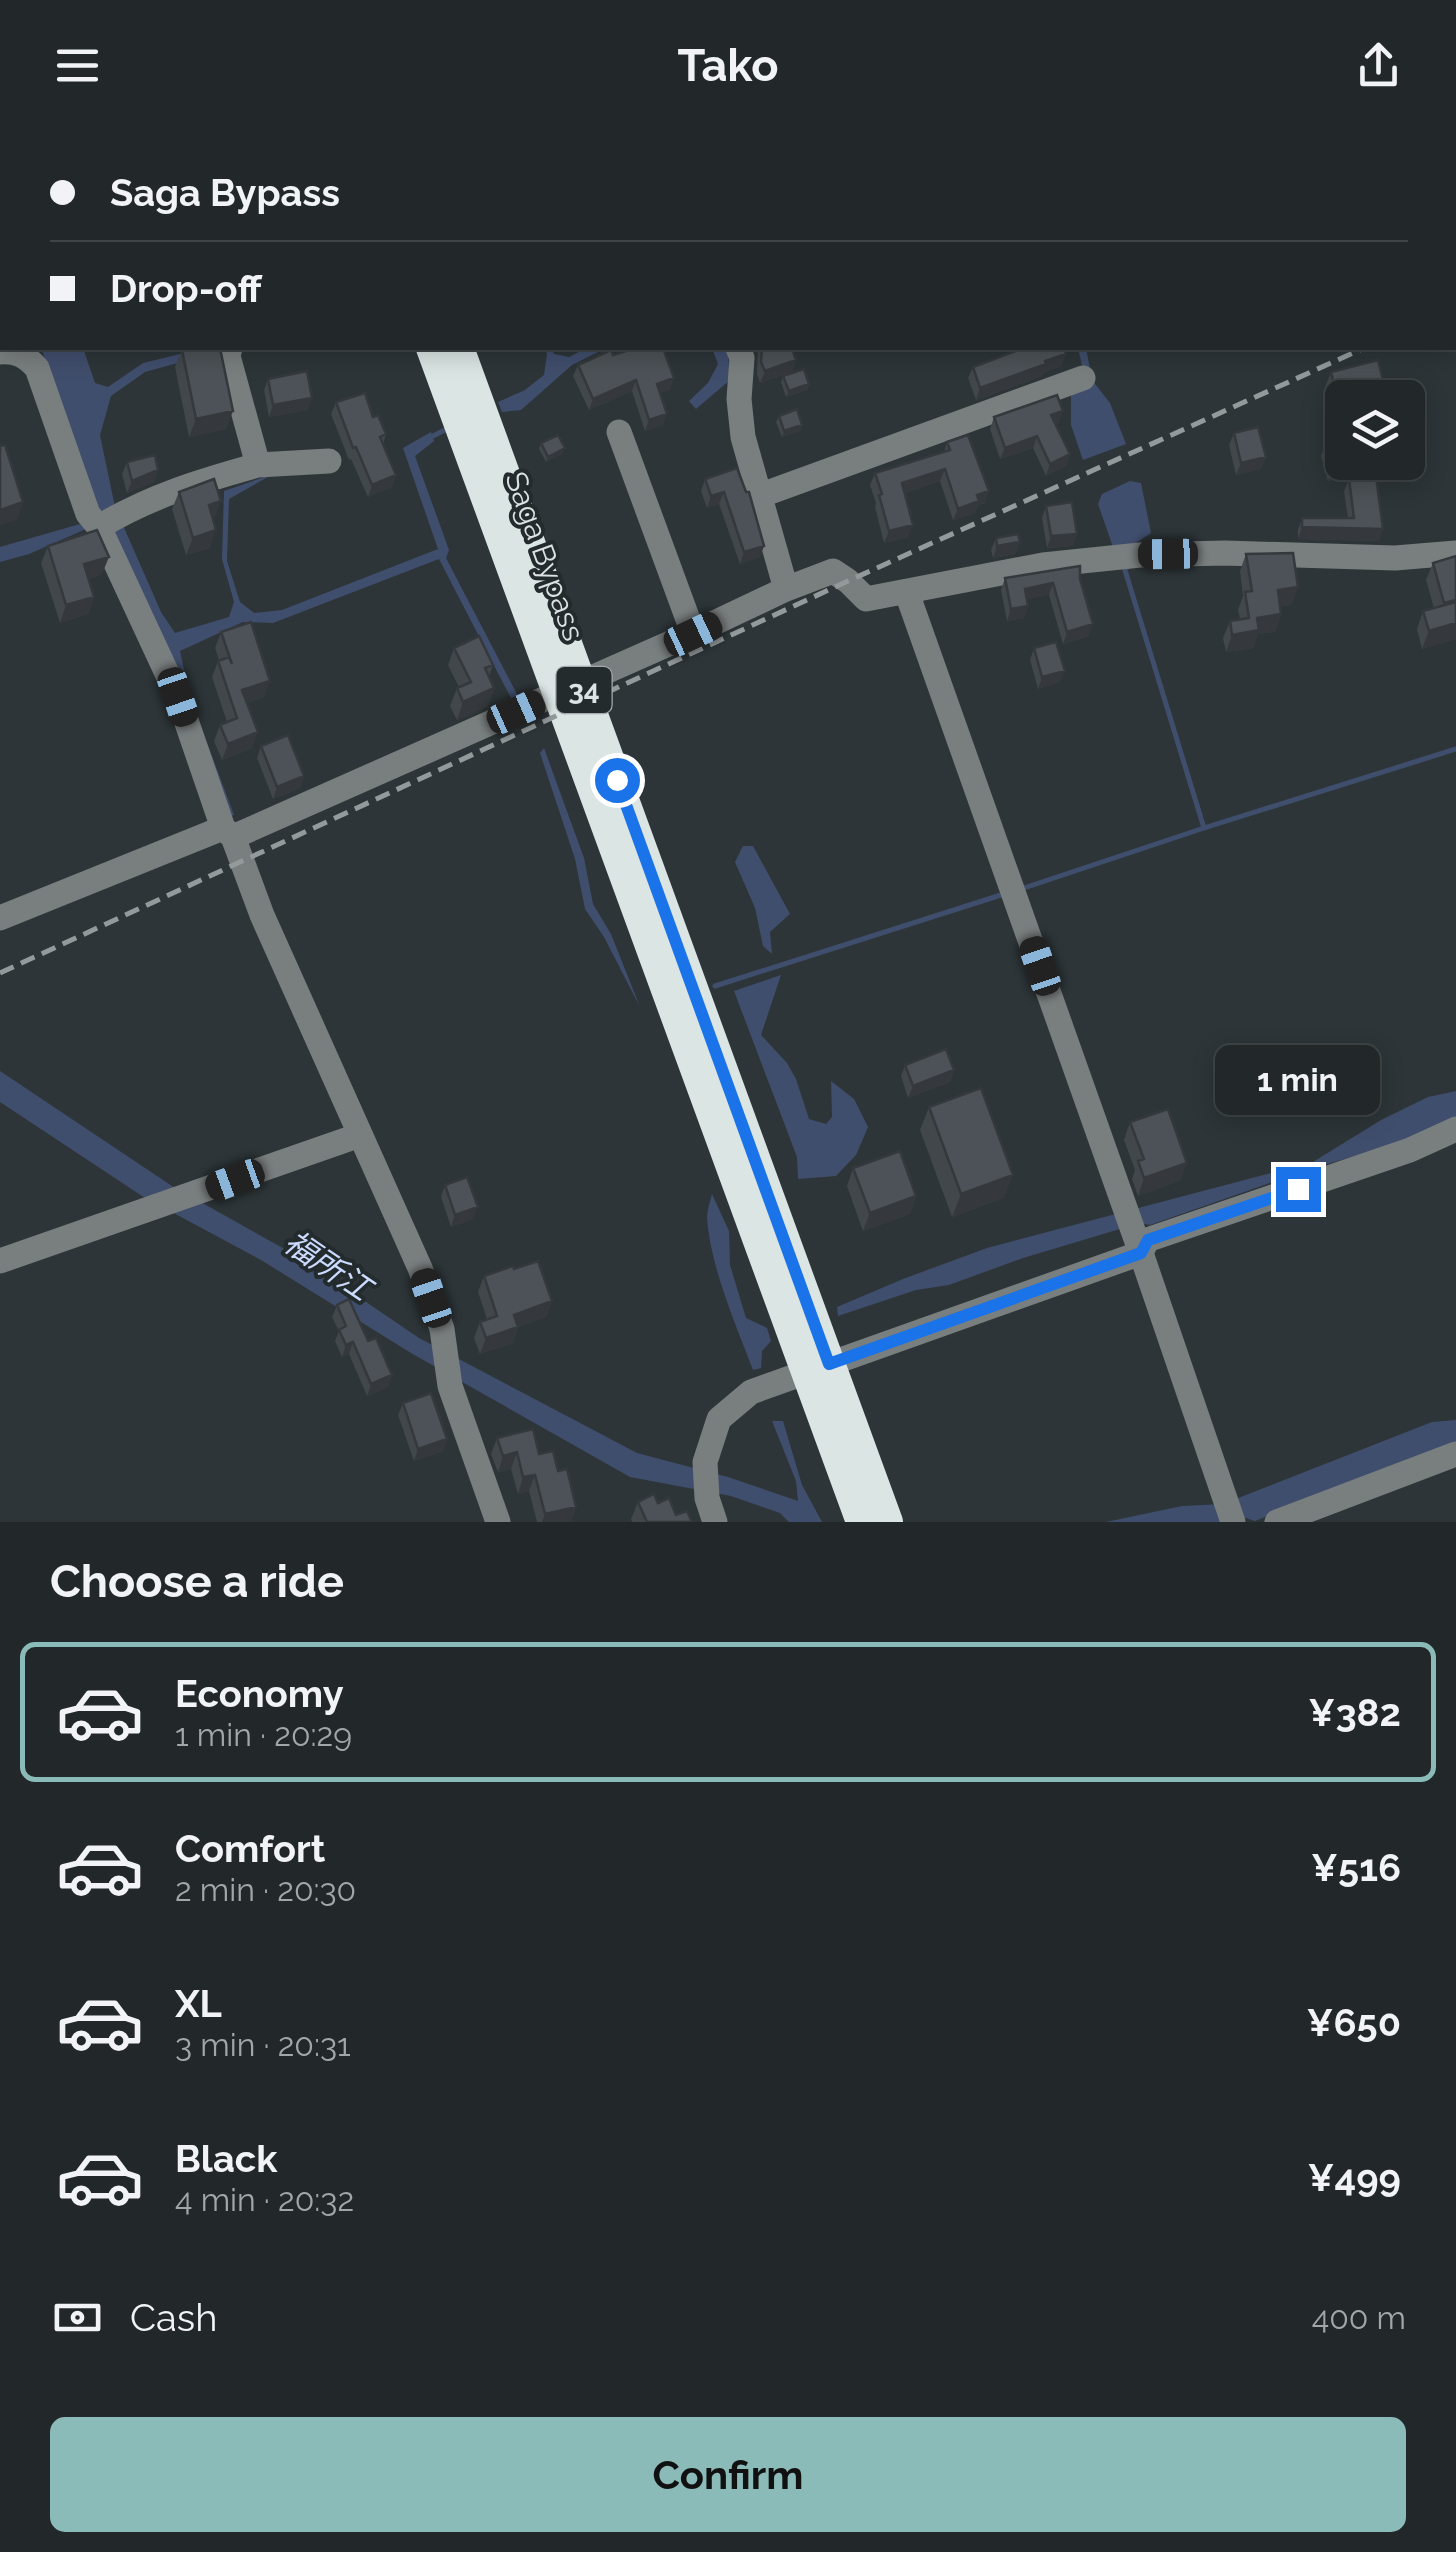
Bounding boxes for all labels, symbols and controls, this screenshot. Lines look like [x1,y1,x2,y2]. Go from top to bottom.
icon: menu [50,38,105,93]
icon: share [1351,38,1406,93]
text: Tako [677,39,779,92]
text: Saga Bypass [110,170,340,215]
text: Drop-off [110,266,262,311]
map controls [1325,380,1425,480]
button: layers [1325,380,1425,480]
street label: Saga Bypass [498,467,592,645]
car [1138,538,1198,570]
car [659,608,727,660]
car [154,664,202,730]
road number: 34 [556,667,612,713]
car [482,686,550,738]
route start [595,758,640,803]
car [1016,933,1064,999]
callout: 1 min [1216,1044,1380,1114]
text: 1 min [1257,1061,1338,1098]
car [202,1156,268,1204]
route end [1276,1167,1321,1212]
water label: 福所江 [278,1223,381,1309]
car [407,1265,455,1331]
text: Choose a ride [50,1555,344,1608]
icon: car [55,1667,145,1757]
text: Economy [175,1671,344,1716]
text: ¥382 [1308,1690,1401,1735]
text: 1 min · 20:29 [175,1716,352,1753]
icon: car [55,1822,145,1912]
text: Comfort [175,1826,325,1871]
text: ¥516 [1311,1845,1401,1890]
text: 2 min · 20:30 [175,1871,356,1908]
icon: car [55,1977,145,2067]
text: XL [175,1981,222,2026]
text: ¥650 [1306,2000,1401,2045]
text: 3 min · 20:31 [175,2026,351,2063]
icon: car [55,2132,145,2222]
text: Black [175,2136,277,2181]
text: ¥499 [1307,2155,1401,2200]
text: 4 min · 20:32 [175,2181,354,2218]
icon: cash [50,2290,105,2345]
text: Cash [130,2295,217,2340]
text: 400 m [1312,2299,1406,2336]
button: Confirm [50,2417,1406,2532]

